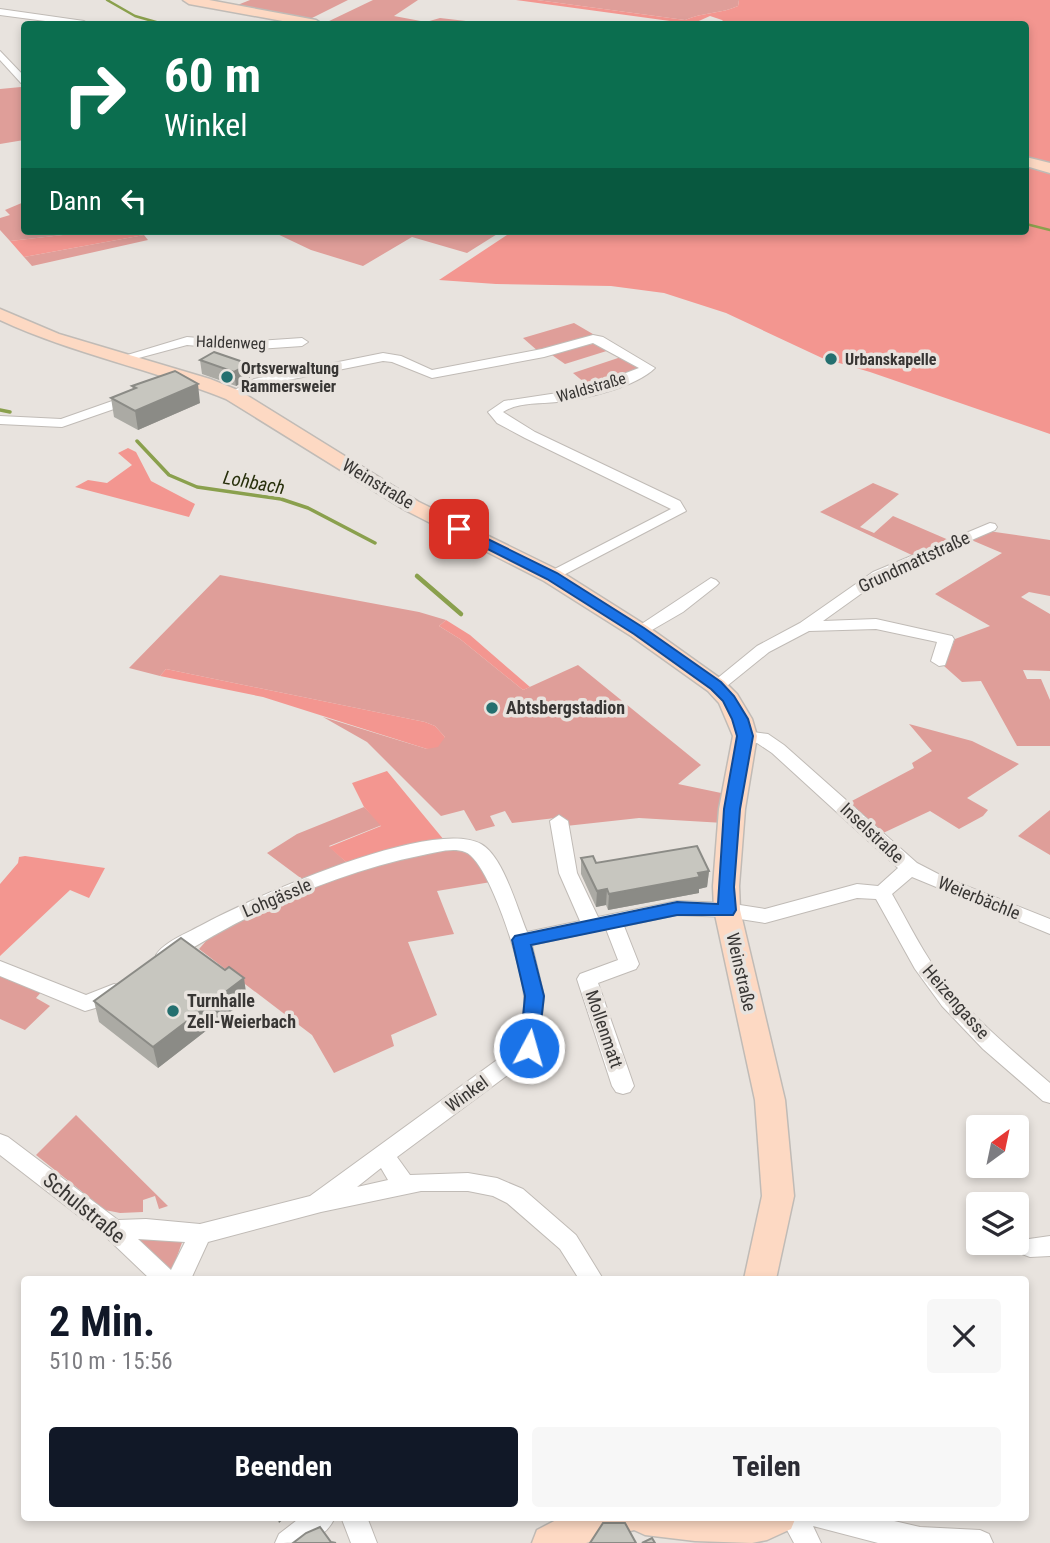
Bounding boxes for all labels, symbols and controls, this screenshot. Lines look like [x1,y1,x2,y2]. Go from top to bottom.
text: 60 m [164,47,261,104]
icon: right [49,49,140,140]
text: Winkel [164,106,248,144]
icon: left [115,182,153,220]
text: Dann [49,186,101,216]
street label: Haldenweg [196,332,266,353]
place label: Urbanskapelle [845,350,937,369]
marker: Urbanskapelle [823,351,839,367]
place label: Ortsverwaltung Rammersweier [241,359,339,396]
marker: Ortsverwaltung Rammersweier [219,369,235,385]
street label: Waldstraße [554,369,628,406]
street label: Weinstraße [339,454,418,513]
water label: Lohbach [221,466,287,499]
pin [429,499,489,559]
icon: arrive [440,510,478,548]
street label: Grundmattstraße [855,527,973,597]
place label: Abtsbergstadion [506,697,625,718]
marker: Abtsbergstadion [484,700,500,716]
street label: Inselstraße [836,798,908,867]
street label: Weierbächle [935,872,1023,924]
street label: Lohgässle [239,874,314,921]
street label: Weinstraße [722,931,761,1013]
street label: Heizengasse [919,960,994,1043]
street label: Mollenmatt [581,987,628,1070]
place label: Turnhalle Zell-Weierbach [187,990,296,1032]
marker: Turnhalle Zell-Weierbach [165,1003,181,1019]
position arrow [492,1011,566,1085]
street label: Winkel [441,1071,492,1116]
north arrow [966,1115,1029,1178]
map controls [966,1115,1029,1255]
street label: Schulstraße [38,1168,130,1248]
button: layers [966,1192,1029,1255]
text: 2 Min. [49,1297,155,1346]
button: close [927,1299,1001,1373]
text: 510 m · 15:56 [49,1348,173,1375]
button: Beenden [49,1427,518,1507]
button: Teilen [532,1427,1001,1507]

